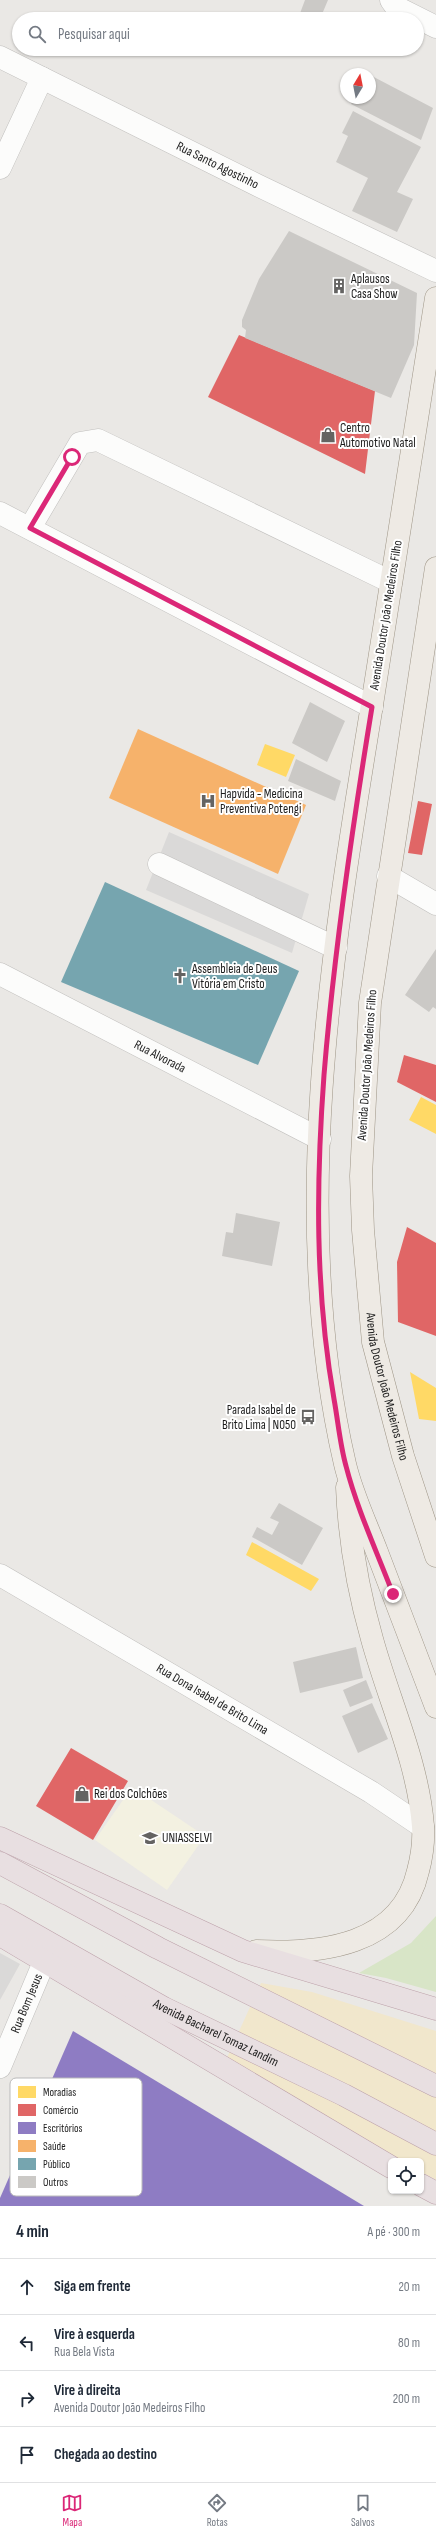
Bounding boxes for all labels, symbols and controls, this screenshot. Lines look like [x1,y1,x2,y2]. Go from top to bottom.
search box [12,12,424,56]
icon: search [26,23,48,45]
text: Pesquisar aqui [58,25,130,44]
north arrow [340,68,376,104]
street label: Rua Santo Agostinho [174,138,261,193]
place label: Aplausos Casa Show [350,271,398,302]
building icon: Aplausos Casa Show [330,277,348,295]
place label: Centro Automotivo Natal [339,420,416,451]
shop icon: Centro Automotivo Natal [319,426,337,444]
route start [63,448,81,466]
street label: Avenida Doutor João Medeiros Filho [366,539,406,692]
place label: Hapvida - Medicina Preventiva Potengi [220,786,303,817]
hospital icon: Hapvida - Medicina Preventiva Potengi [199,792,217,810]
place label: Assembleia de Deus Vitória em Cristo [191,961,278,992]
church icon: Assembleia de Deus Vitória em Cristo [171,967,189,985]
street label: Avenida Doutor João Medeiros Filho [354,989,380,1142]
street label: Rua Alvorada [131,1037,189,1076]
street label: Avenida Doutor João Medeiros Filho [362,1311,412,1463]
place label: Parada Isabel de Brito Lima | N050 [222,1402,296,1433]
bus stop icon: Parada Isabel de Brito Lima | N050 [299,1408,317,1426]
route end [384,1585,402,1603]
street label: Rua Dona Isabel de Brito Lima [153,1660,271,1738]
shop icon: Rei dos Colchões [73,1785,91,1803]
place label: Rei dos Colchões [94,1786,167,1802]
school or university icon: UNIASSELVI [141,1829,159,1847]
place label: UNIASSELVI [162,1830,212,1846]
street label: Rua Bom Jesus [7,1971,46,2035]
street label: Avenida Bacharel Tomaz Landim [149,1995,281,2070]
legend [10,2078,142,2196]
text: Moradias [43,2086,76,2099]
text: Comércio [43,2104,79,2117]
text: Escritórios [43,2122,83,2135]
text: Saúde [43,2140,66,2153]
text: Público [43,2158,70,2171]
map controls [388,2158,424,2194]
button: locate [388,2158,424,2194]
text: Outros [43,2176,68,2189]
text: 4 min [16,2222,49,2242]
text: A pé · 300 m [368,2224,420,2240]
icon: ahead [16,2276,38,2298]
text: Siga em frente [54,2277,131,2296]
text: 20 m [398,2279,420,2295]
text: Vire à esquerda [54,2325,135,2344]
icon: left [16,2332,38,2354]
text: 80 m [398,2335,420,2351]
text: Rua Bela Vista [54,2344,115,2360]
text: Vire à direita [54,2381,121,2400]
icon: right [16,2388,38,2410]
text: 200 m [393,2391,420,2407]
text: Avenida Doutor João Medeiros Filho [54,2400,205,2416]
icon: arrive [16,2444,38,2466]
text: Chegada ao destino [54,2445,157,2464]
tab: Mapa [61,2492,83,2529]
tab: Rotas [206,2492,228,2529]
tab: Salvos [351,2492,375,2529]

